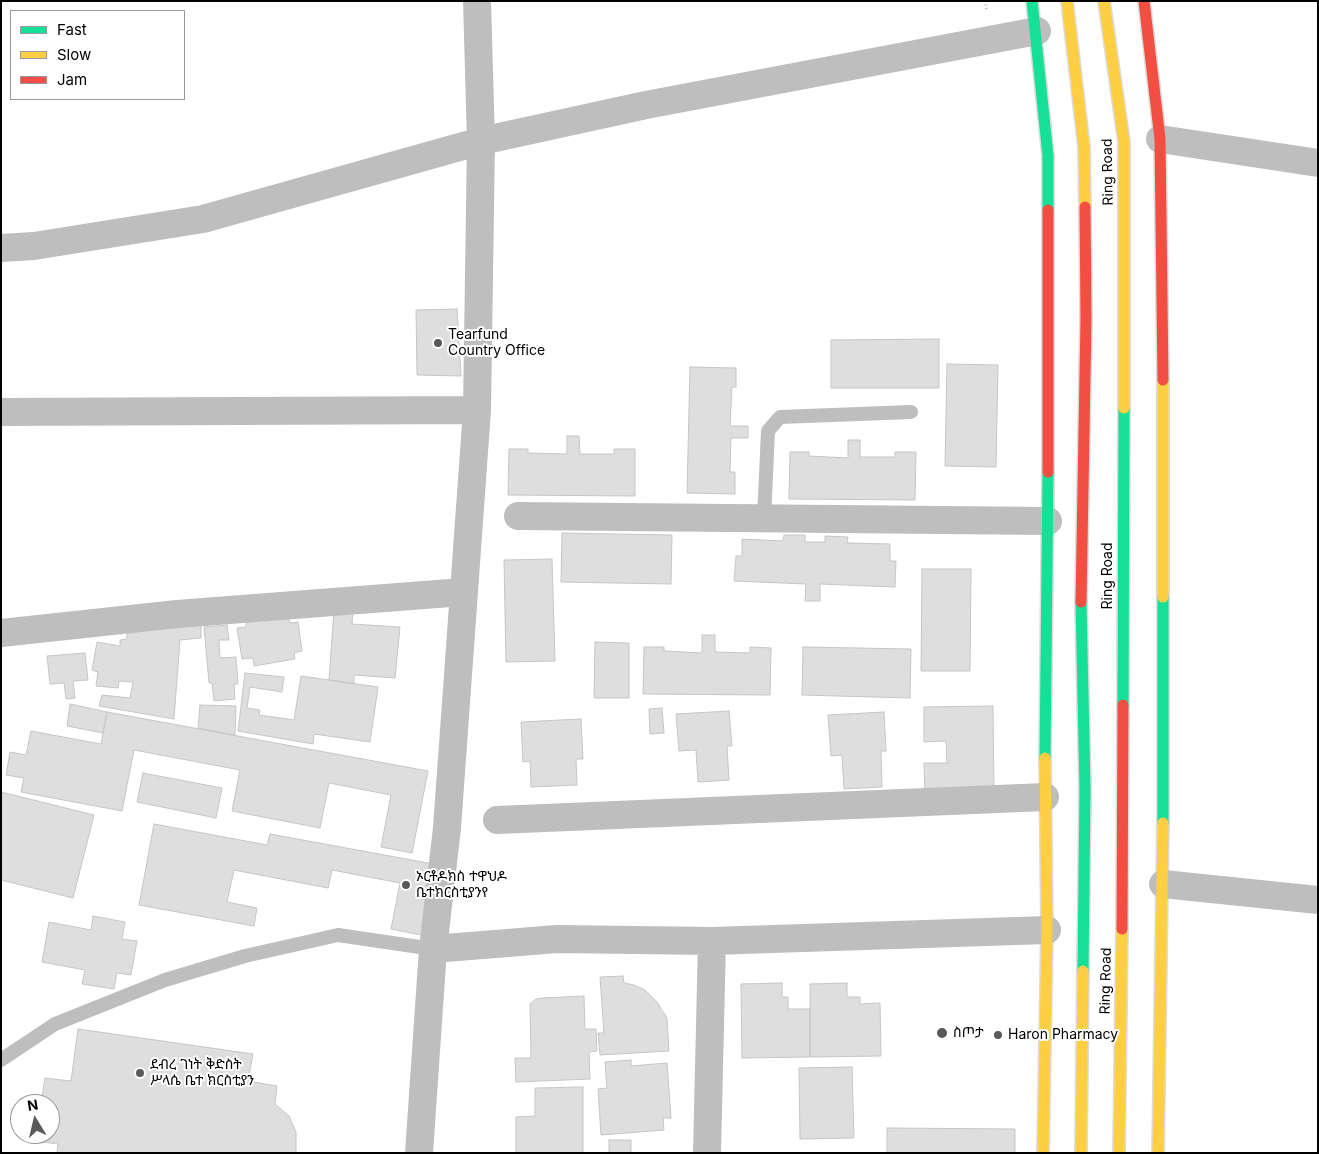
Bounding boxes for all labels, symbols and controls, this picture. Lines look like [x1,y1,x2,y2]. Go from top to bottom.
legend [10,10,185,100]
text: Fast [57,20,87,39]
text: Slow [57,45,91,64]
text: Jam [57,70,87,89]
street label: Ring Road [1099,138,1117,206]
place label: Tearfund Country Office [448,327,545,360]
marker: Tearfund Country Office [432,337,444,349]
street label: Ring Road [1100,543,1116,609]
place label: ኦርቶዶክስ ተዋህዶ ቤተክርስቲያንየ [416,869,507,902]
marker: ኦርቶዶክስ ተዋህዶ ቤተክርስቲያንየ [400,879,412,891]
street label: Ring Road [1097,947,1115,1015]
place label: ስጦታ [953,1025,984,1041]
marker: ስጦታ [935,1026,949,1040]
place label: Haron Pharmacy [1008,1027,1118,1043]
marker: Haron Pharmacy [992,1029,1004,1041]
place label: ደብረ ገነት ቅድስት ሥላሴ ቤተ ክርስቲያን [150,1057,254,1090]
marker: ደብረ ገነት ቅድስት ሥላሴ ቤተ ክርስቲያን [134,1067,146,1079]
north arrow [10,1094,60,1144]
text: N [26,1095,39,1114]

